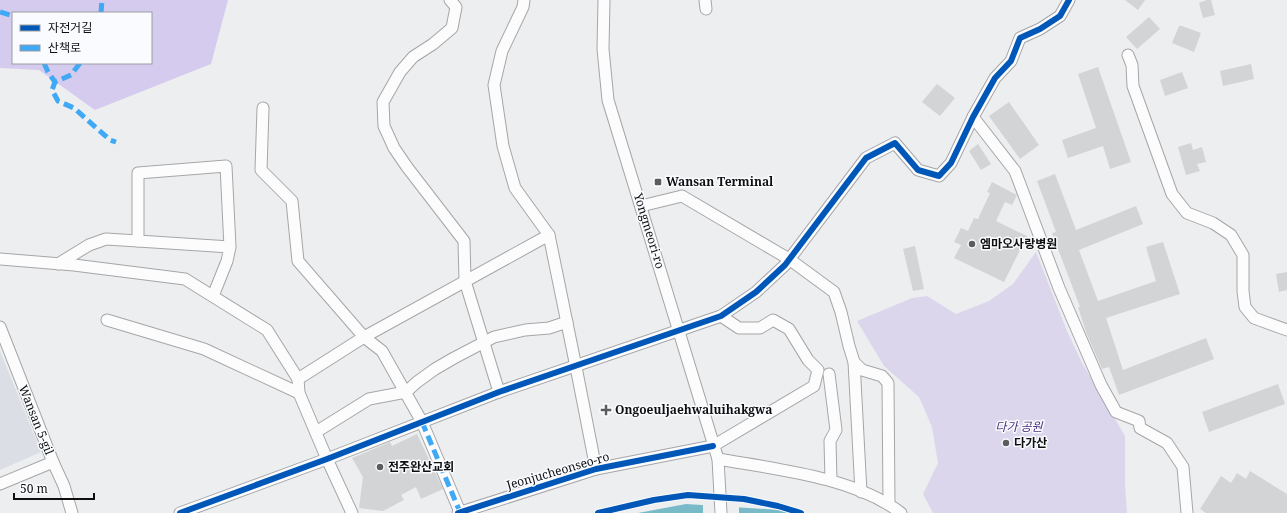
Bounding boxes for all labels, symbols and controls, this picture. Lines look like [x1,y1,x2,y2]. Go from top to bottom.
legend [12,12,152,64]
text: 자전거길 [48,19,92,36]
text: 산책로 [48,39,81,56]
place label: Wansan Terminal [666,173,774,190]
marker: Wansan Terminal [653,177,663,187]
street label: Yongmeori-ro [630,190,669,271]
place label: 엠마오사랑병원 [980,235,1057,252]
marker: 엠마오사랑병원 [967,239,977,249]
street label: Wansan 5-gil [15,382,58,457]
place label: Ongoeuljaehwaluihakgwa [615,401,773,418]
marker: Ongoeuljaehwaluihakgwa [600,404,612,416]
park label: 다가 공원 [995,418,1044,435]
place label: 다가산 [1014,434,1047,451]
marker: 다가산 [1001,438,1011,448]
street label: Jeonjucheonseo-ro [503,448,611,494]
place label: 전주완산교회 [388,458,454,475]
marker: 전주완산교회 [375,462,385,472]
scale bar [14,475,94,501]
text: 50 m [20,480,48,497]

